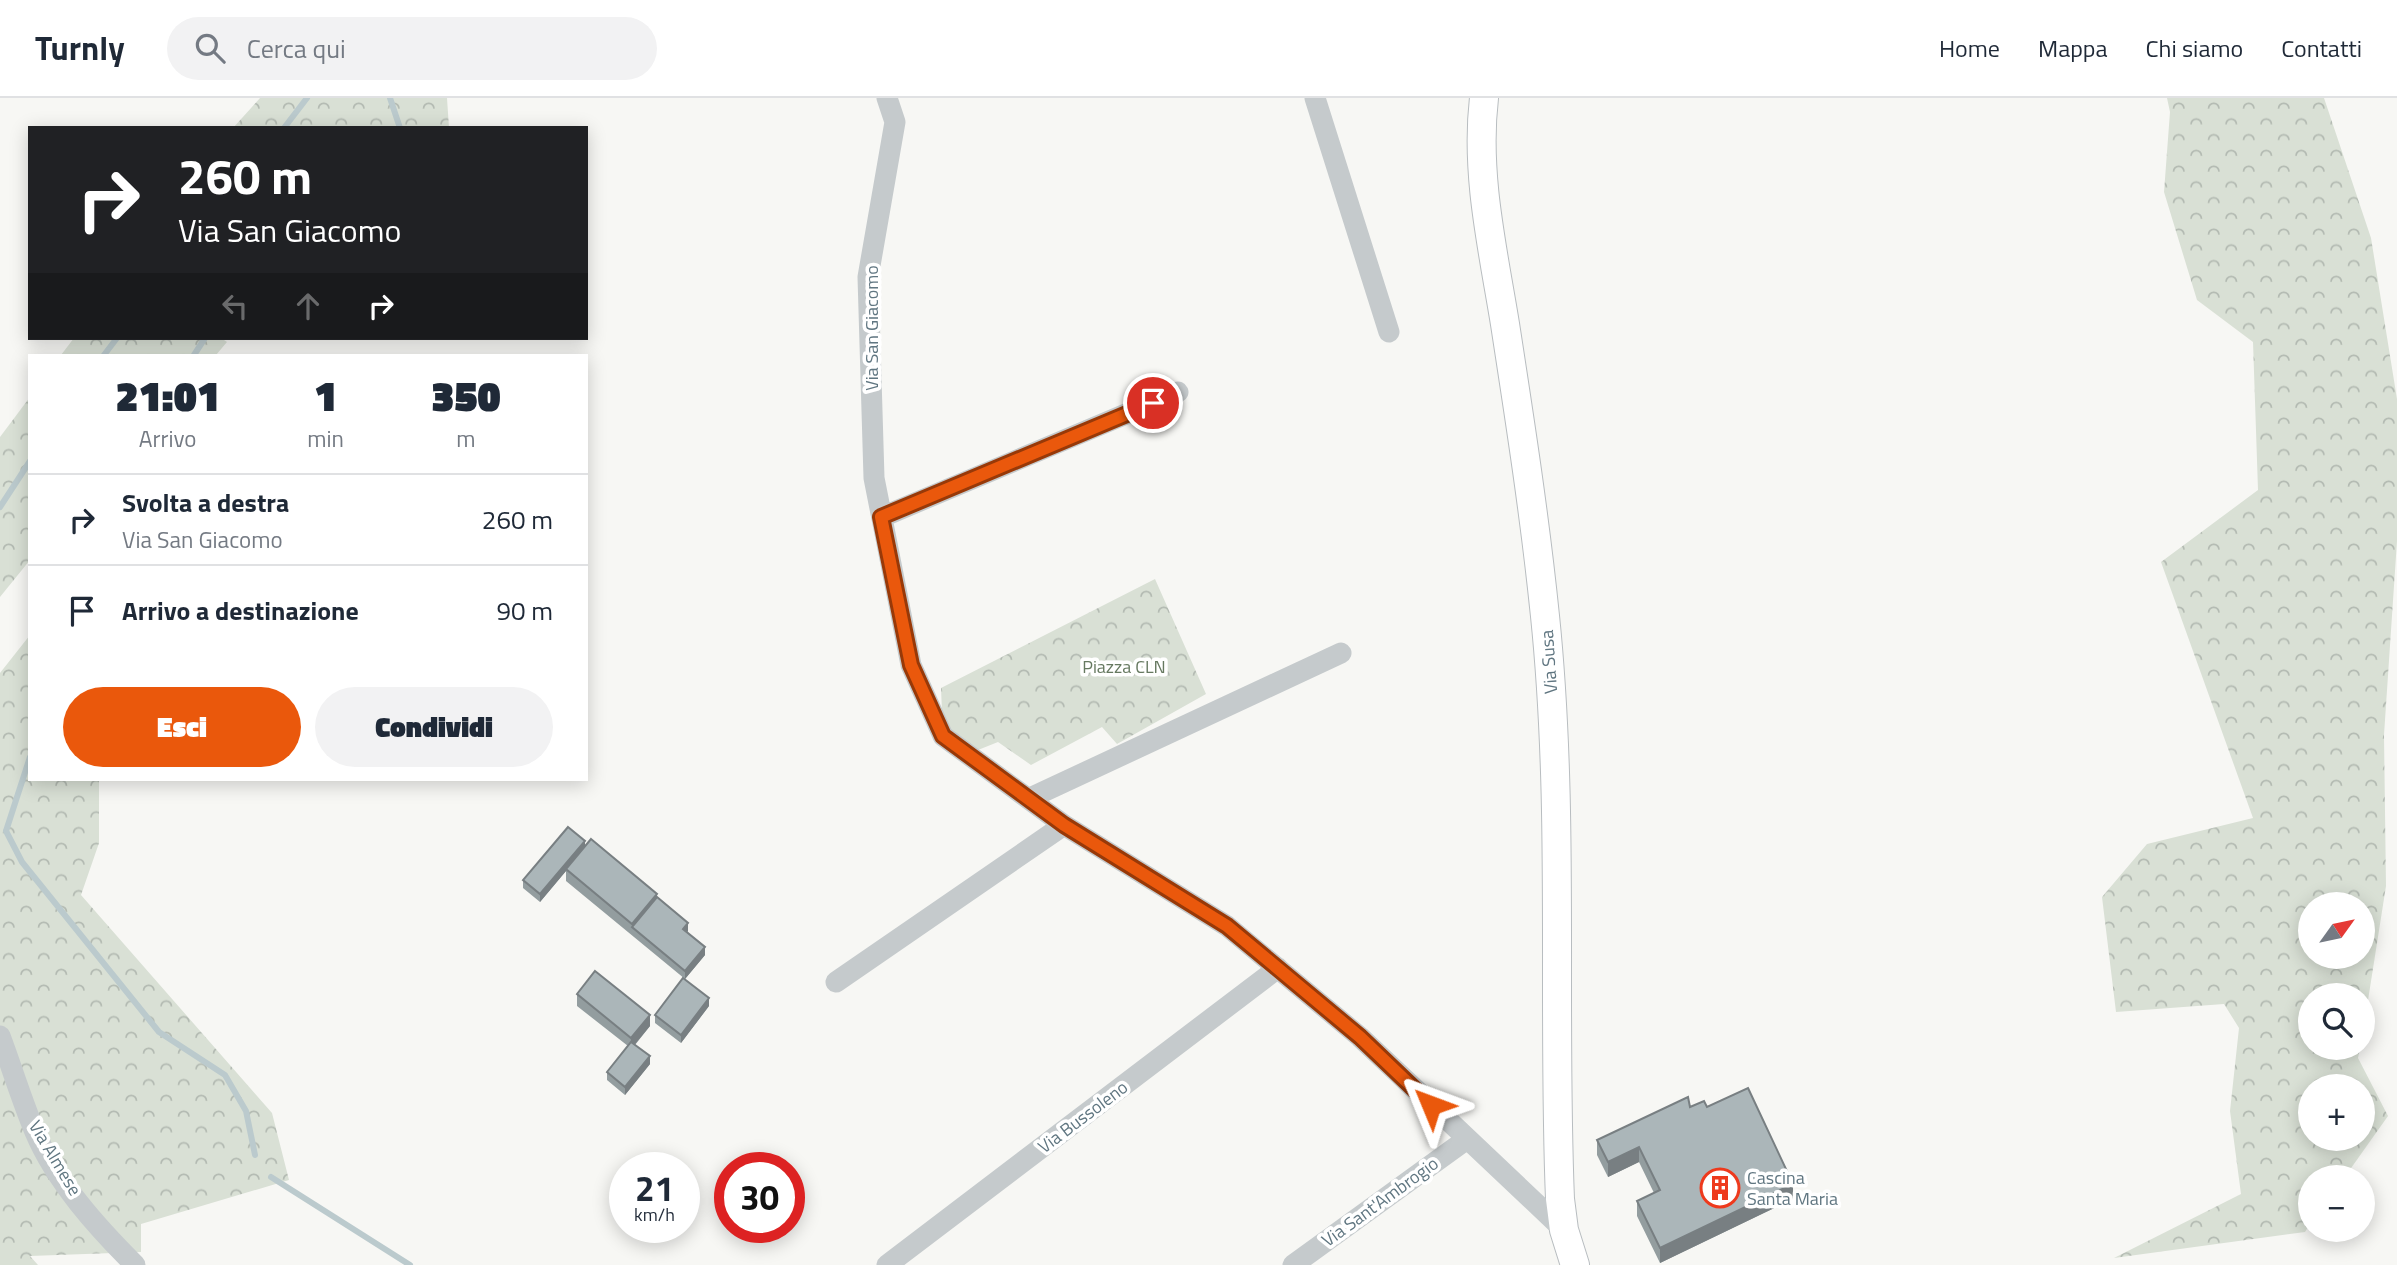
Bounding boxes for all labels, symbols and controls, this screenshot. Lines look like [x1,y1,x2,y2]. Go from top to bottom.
search box [167,17,657,80]
text: Turnly [35,23,125,73]
icon: search [191,29,229,67]
text: Cerca qui [247,29,346,68]
text: Home [1939,30,2000,66]
text: Mappa [2038,30,2107,66]
text: Chi siamo [2145,30,2243,66]
text: Contatti [2281,30,2362,66]
text: 260 m [178,138,312,213]
icon: right [63,154,154,245]
text: Via San Giacomo [178,206,401,254]
street label: Via San Giacomo [858,265,885,391]
icon: left [216,287,254,325]
icon: ahead [289,287,327,325]
icon: right [362,287,400,325]
text: 21:01 [115,363,220,427]
text: 1 [314,363,337,427]
text: 350 [431,363,501,427]
pin [1123,373,1183,433]
icon: arrive [1134,384,1172,422]
text: Arrivo [139,421,196,456]
text: min [307,421,344,456]
text: m [456,421,476,456]
text: Svolta a destra [122,483,289,522]
text: 260 m [482,500,553,539]
icon: right [63,501,101,539]
text: Via San Giacomo [122,522,283,557]
text: Arrivo a destinazione [122,591,359,630]
text: 90 m [496,591,553,630]
icon: arrive [63,592,101,630]
street label: Via Susa [1533,629,1564,695]
park label: Piazza CLN [1082,653,1166,680]
button: Esci [63,687,301,767]
button: Condividi [315,687,553,767]
north arrow [2298,892,2375,970]
map controls [2298,892,2375,1242]
button: search [2298,983,2375,1060]
position arrow [1394,1068,1468,1142]
street label: Via Bussoleno [1032,1074,1133,1159]
button: + [2298,1074,2375,1151]
street label: Via Almese [22,1115,89,1201]
street label: Via Sant'Ambrogio [1316,1150,1444,1253]
speed limit sign: 30 [714,1152,805,1243]
text: 21 [635,1161,674,1215]
place label: Cascina Santa Maria [1747,1164,1838,1212]
button: − [2298,1165,2375,1242]
building icon: Cascina Santa Maria [1699,1167,1741,1209]
text: km/h [634,1201,675,1228]

